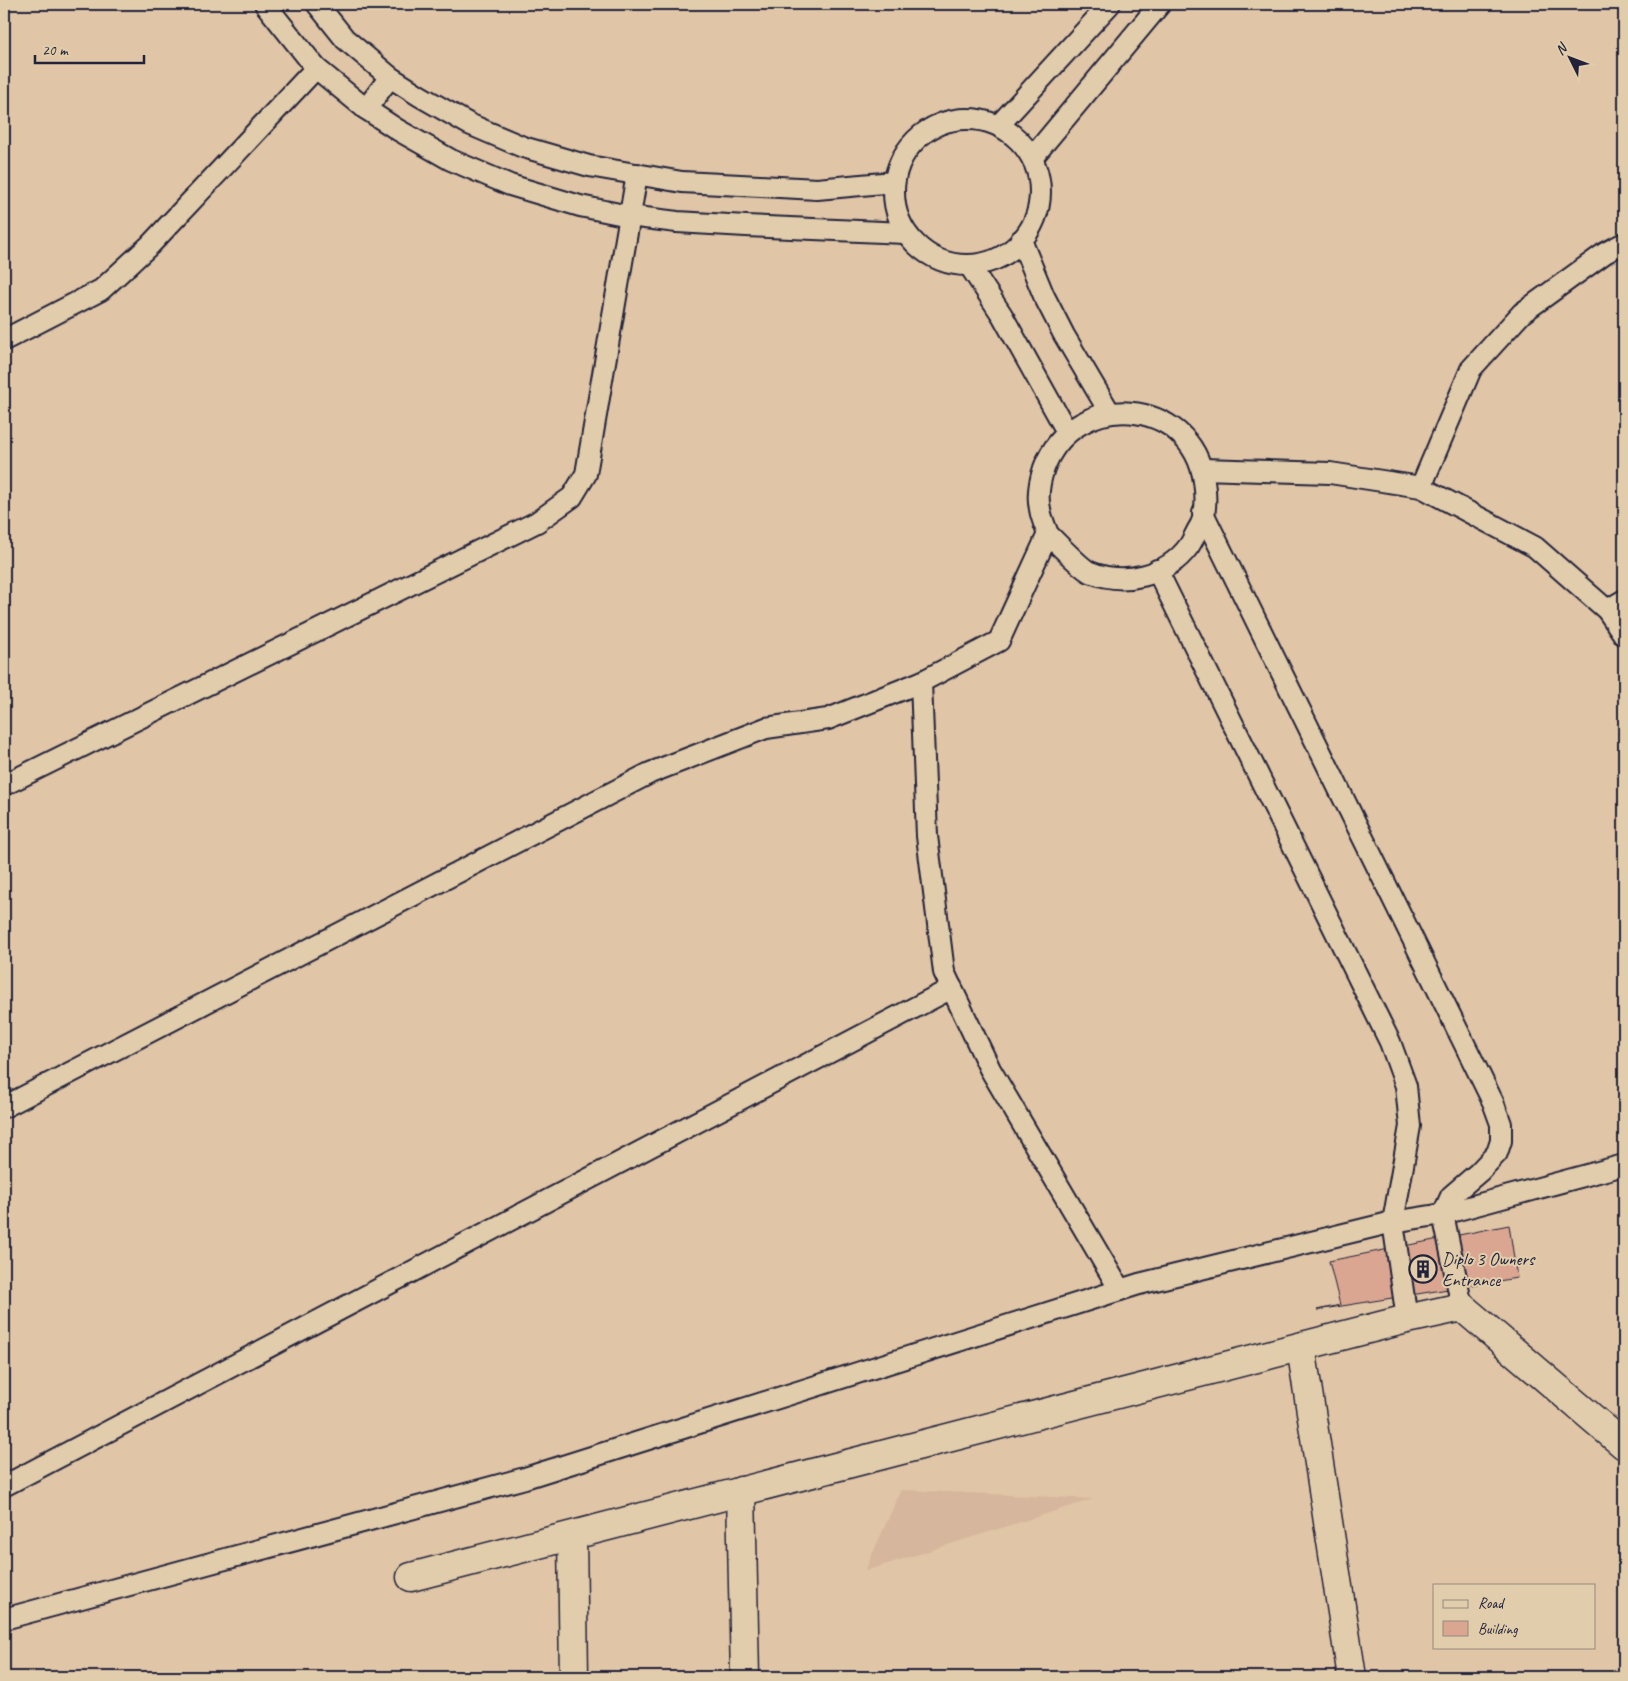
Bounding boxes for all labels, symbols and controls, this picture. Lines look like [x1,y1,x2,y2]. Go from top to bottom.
scale bar [35,32,144,64]
north arrow [1546,32,1596,82]
text: N [1551,39,1571,59]
text: 20 m [42,41,69,60]
place label: Diplo 3 Owners Entrance [1442,1248,1536,1291]
building icon: Diplo 3 Owners Entrance [1408,1254,1438,1284]
legend [1433,1584,1596,1648]
text: Road [1478,1594,1505,1613]
text: Building [1478,1620,1518,1639]

